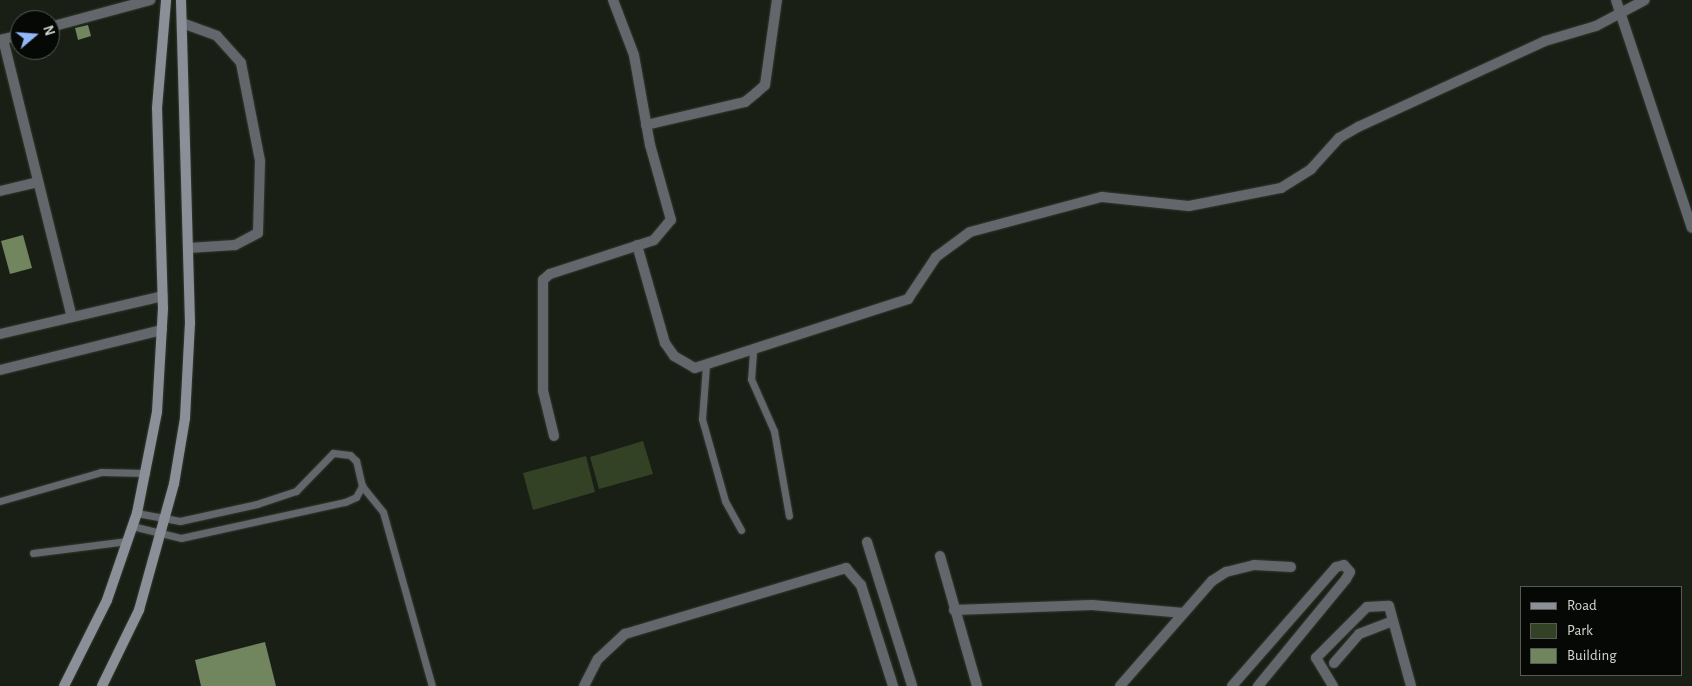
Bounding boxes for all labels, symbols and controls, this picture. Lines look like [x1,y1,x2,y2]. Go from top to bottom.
north arrow [10,10,60,60]
text: N [40,24,56,37]
legend [1520,586,1682,676]
text: Road [1567,598,1597,613]
text: Park [1567,623,1593,638]
text: Building [1567,648,1617,663]

